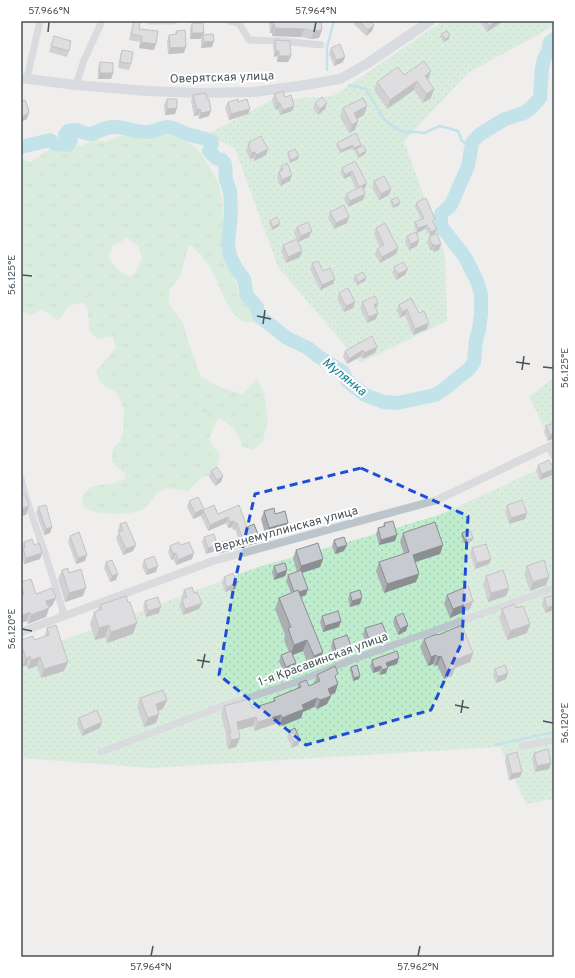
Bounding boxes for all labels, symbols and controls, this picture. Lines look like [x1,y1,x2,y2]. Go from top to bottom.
text: 57.966°N [28,5,70,18]
text: 57.964°N [295,5,337,18]
street label: Оверятская улица [170,68,274,88]
text: 56.125°E [6,255,19,295]
text: 56.125°E [559,348,572,388]
water label: Мулянка [318,355,369,400]
street label: Верхнемуллинская улица [213,503,360,557]
text: 56.120°E [6,609,19,649]
street label: 1-я Красавинская улица [256,629,391,691]
text: 56.120°E [559,703,572,743]
text: 57.964°N [130,961,172,974]
text: 57.962°N [397,961,439,974]

